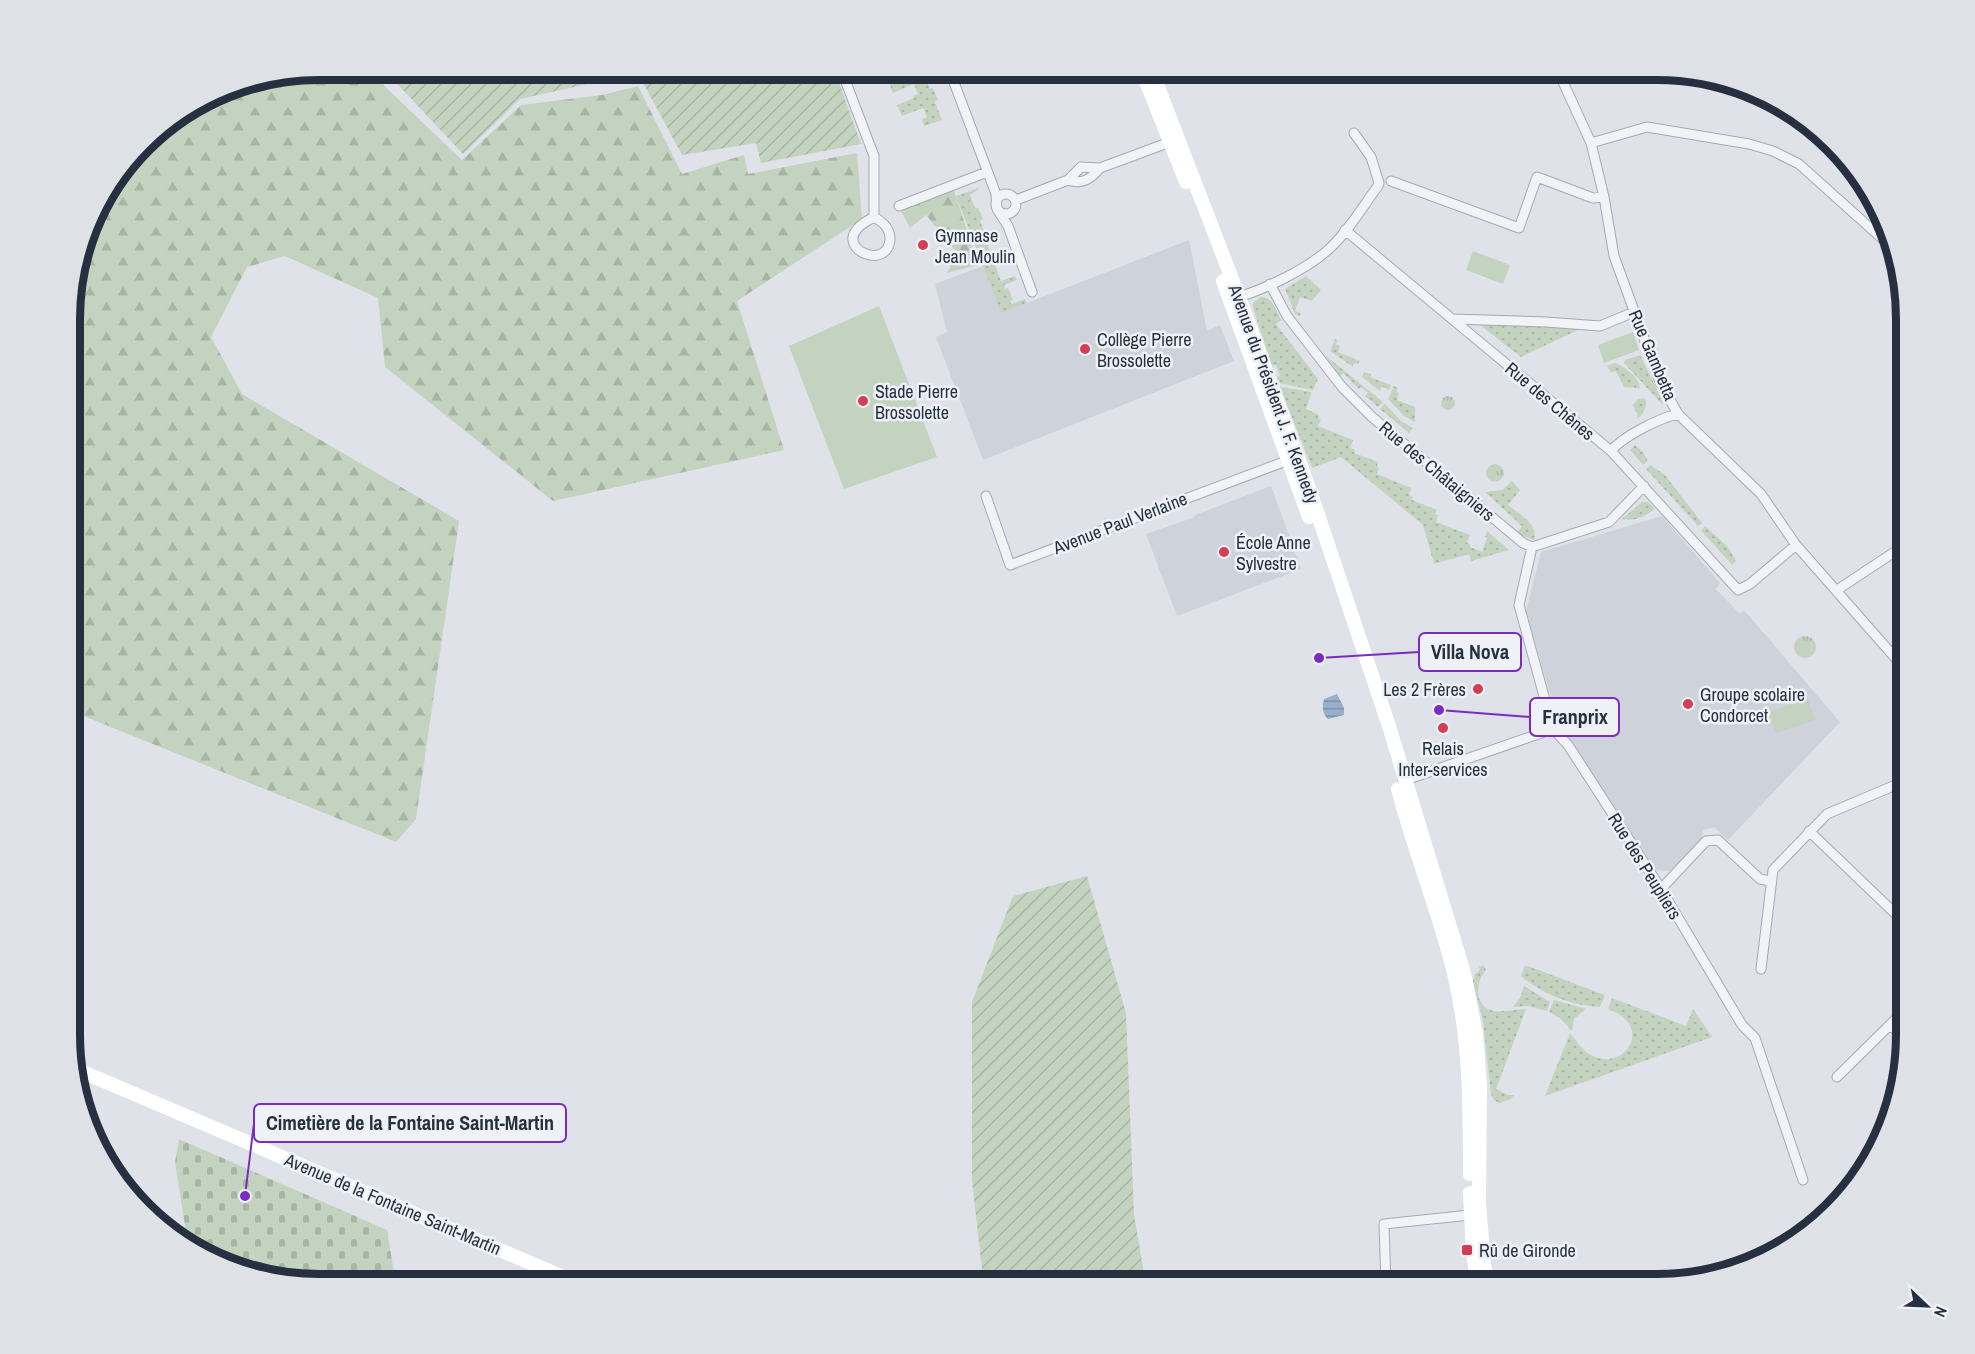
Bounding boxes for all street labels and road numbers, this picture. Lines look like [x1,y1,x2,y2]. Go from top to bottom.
street label: Avenue du Président J. F. Kennedy [1222,280,1325,507]
street label: Rue Gambetta [1623,306,1683,404]
street label: Rue des Chênes [1500,356,1600,446]
street label: Rue des Châtaigniers [1374,415,1500,527]
street label: Avenue Paul Verlaine [1048,486,1191,560]
street label: Rue des Peupliers [1602,808,1688,924]
street label: Avenue de la Fontaine Saint-Martin [280,1147,505,1261]

